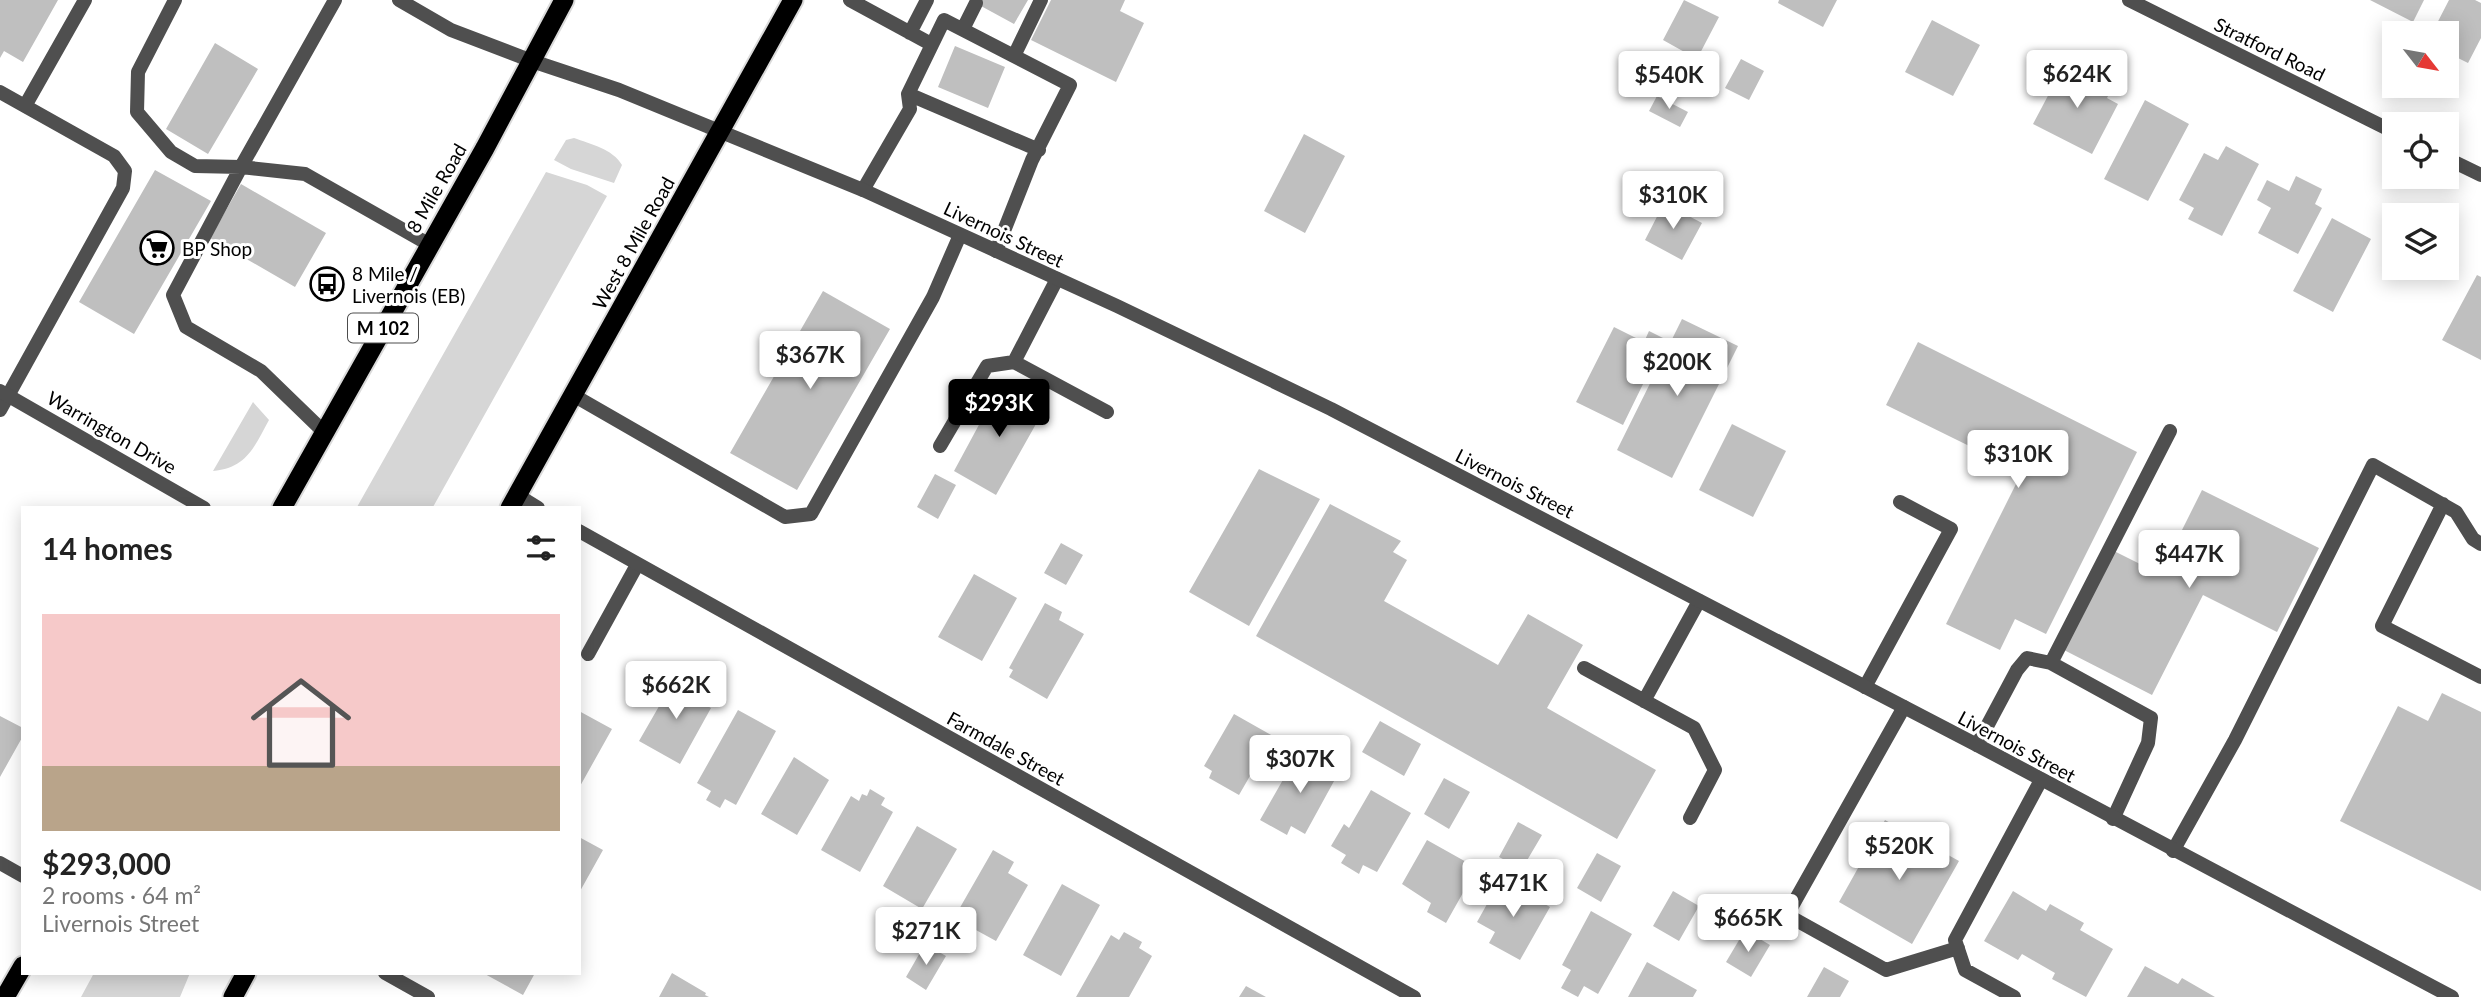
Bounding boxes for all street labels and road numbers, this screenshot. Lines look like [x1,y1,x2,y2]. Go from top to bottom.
street label: Stratford Road [2211,12,2329,86]
street label: 8 Mile Road [401,139,471,237]
street label: West 8 Mile Road [587,173,679,313]
street label: Livernois Street [940,196,1068,272]
road number: M 102 [348,314,418,342]
street label: Warrington Drive [43,386,181,478]
street label: Livernois Street [1452,443,1578,523]
street label: Livernois Street [1954,705,2080,787]
street label: Farmdale Street [943,706,1069,790]

